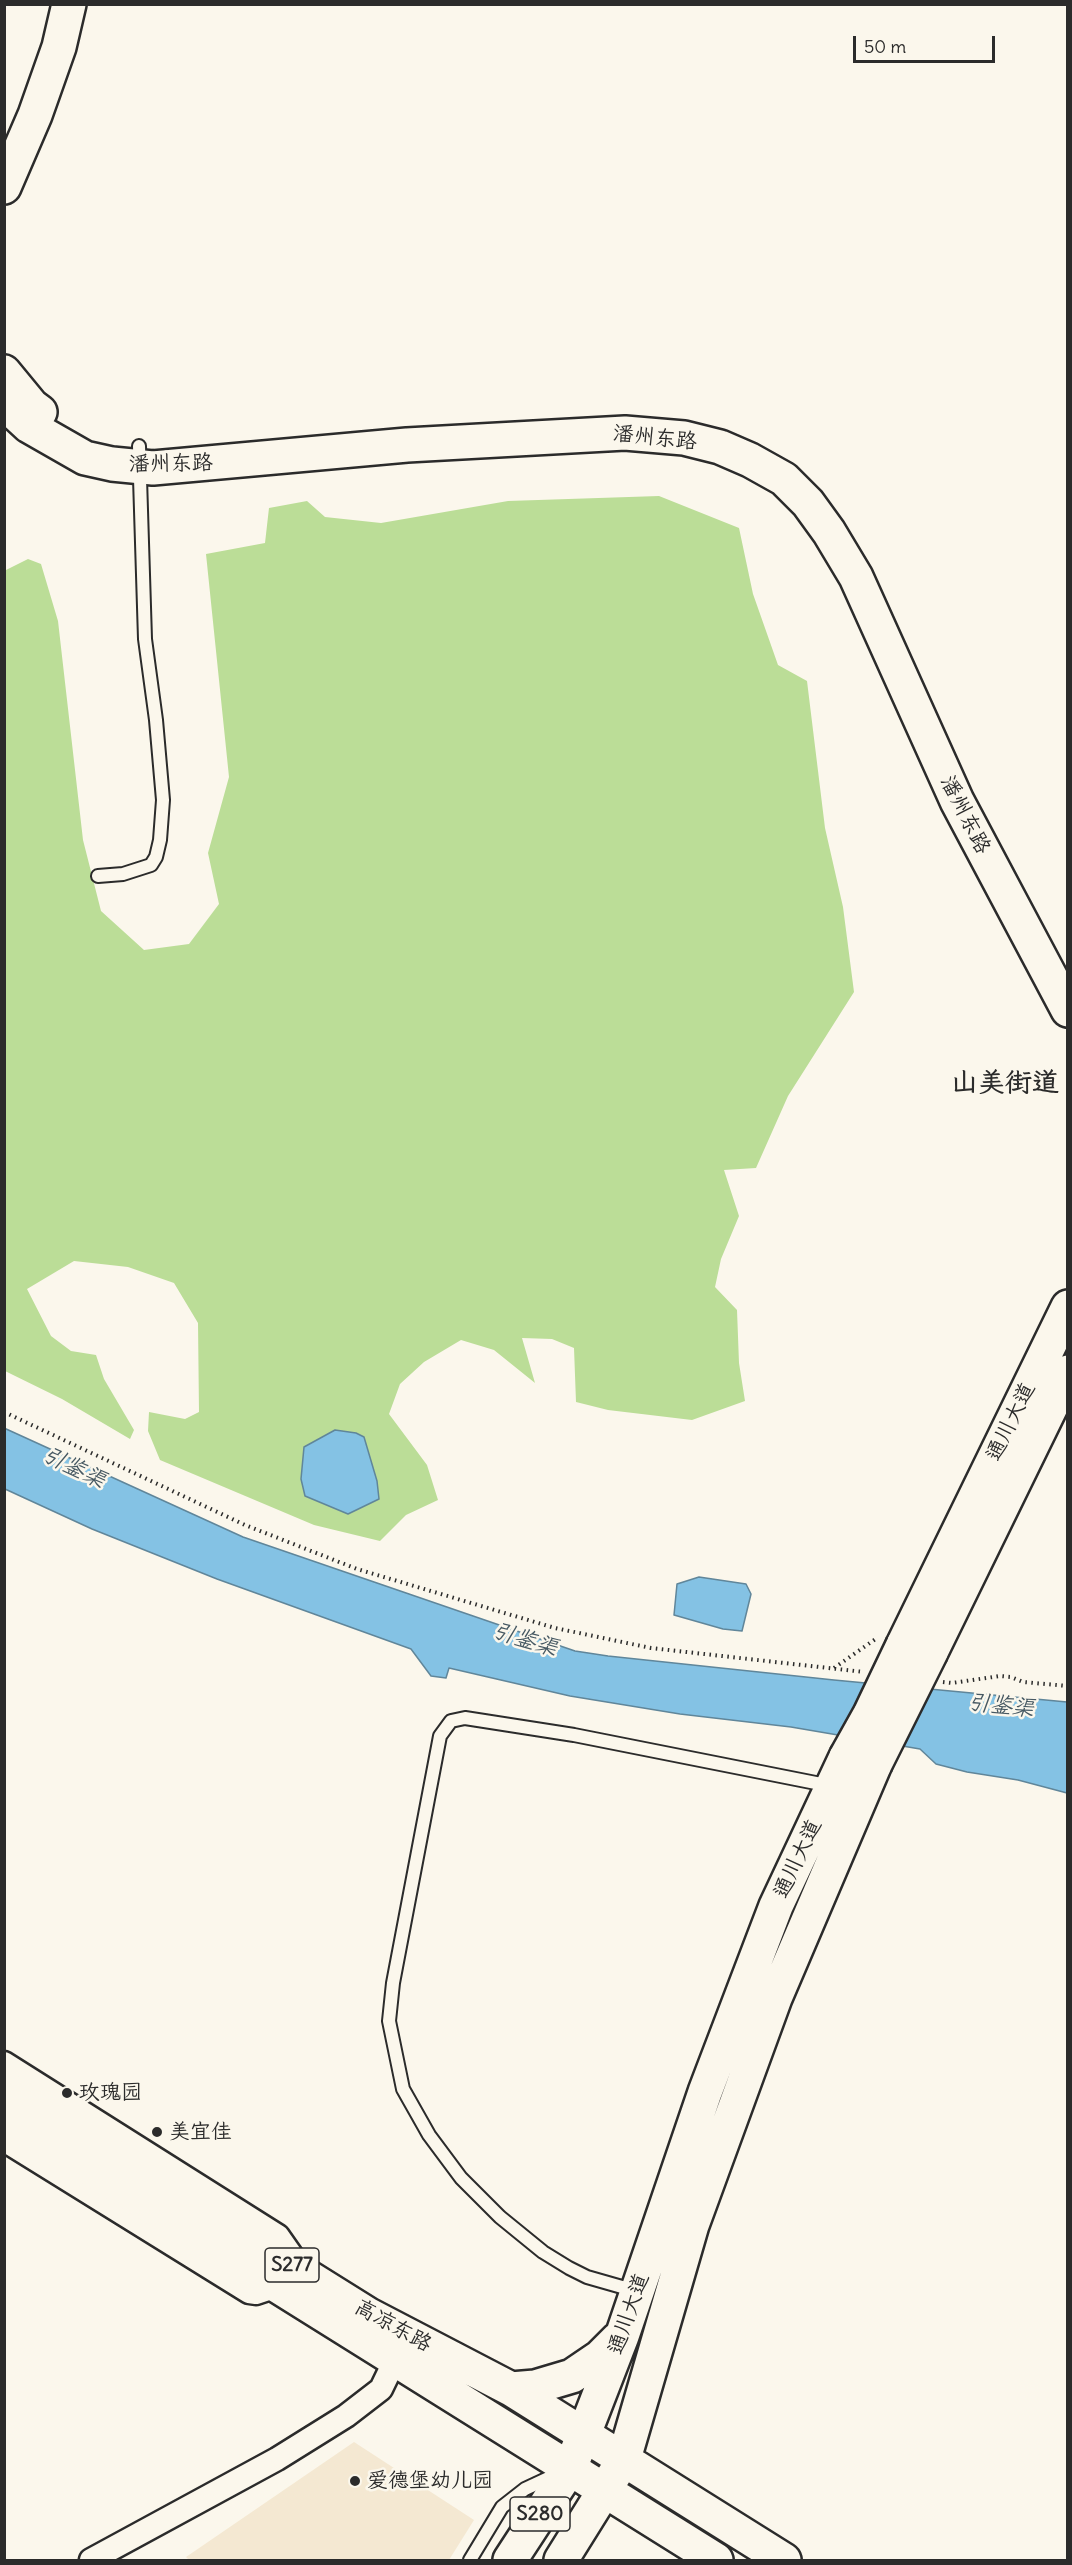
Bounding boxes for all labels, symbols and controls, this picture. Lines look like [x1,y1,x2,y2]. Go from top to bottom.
scale bar [856,24,998,62]
text: 50 m [864,35,906,58]
street label: 潘州东路 [612,421,698,455]
street label: 潘州东路 [129,451,213,477]
street label: 潘州东路 [935,772,995,858]
district label: 山美街道 [951,1067,1059,1099]
street label: 通川大道 [981,1379,1041,1465]
water label: 引鉴渠 [39,1442,109,1494]
water label: 引鉴渠 [490,1618,560,1662]
water label: 引鉴渠 [967,1689,1035,1723]
street label: 通川大道 [769,1816,827,1902]
place label: 玫瑰园 [79,2080,142,2106]
marker: 玫瑰园 [60,2086,74,2100]
place label: 美宜佳 [169,2119,232,2145]
marker: 美宜佳 [150,2125,164,2139]
road number: S277 [265,2248,319,2282]
street label: 通川大道 [603,2270,655,2358]
street label: 高凉东路 [350,2295,436,2357]
place label: 爱德堡幼儿园 [367,2468,493,2494]
marker: 爱德堡幼儿园 [348,2474,362,2488]
road number: S280 [510,2497,570,2531]

